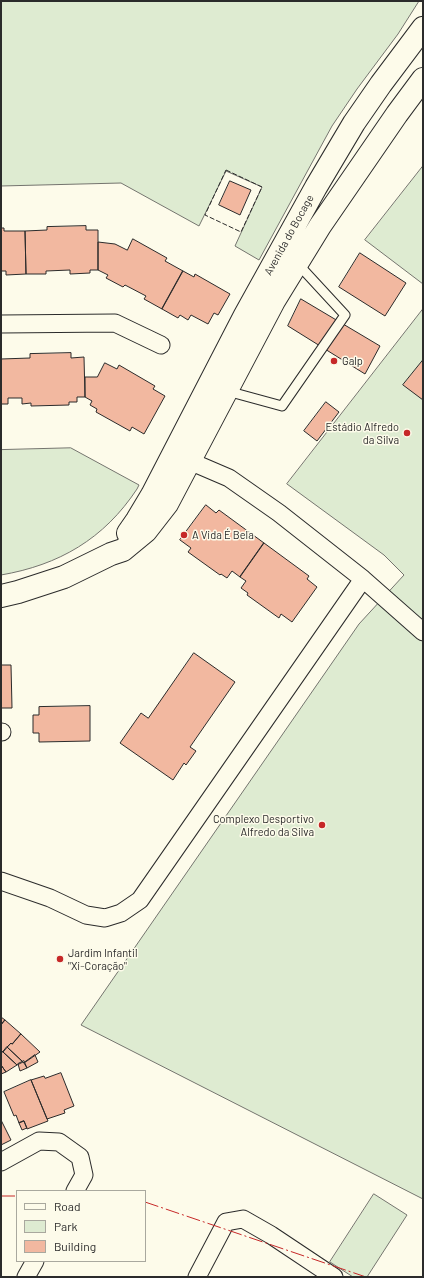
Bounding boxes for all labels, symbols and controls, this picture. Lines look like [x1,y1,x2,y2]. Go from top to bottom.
street label: Avenida do Bocage [261,192,317,278]
place label: Galp [342,354,363,368]
marker: Galp [329,356,339,366]
place label: Estádio Alfredo da Silva [326,420,399,446]
marker: Estádio Alfredo da Silva [402,428,412,438]
place label: A Vida É Bela [192,528,254,542]
marker: A Vida É Bela [179,530,189,540]
place label: Complexo Desportivo Alfredo da Silva [213,812,314,838]
marker: Complexo Desportivo Alfredo da Silva [317,820,327,830]
place label: Jardim Infantil "Xi-Coração" [68,946,137,972]
marker: Jardim Infantil "Xi-Coração" [55,954,65,964]
legend [16,1190,146,1262]
text: Road [54,1199,81,1213]
text: Park [54,1219,78,1233]
text: Building [54,1239,96,1253]

